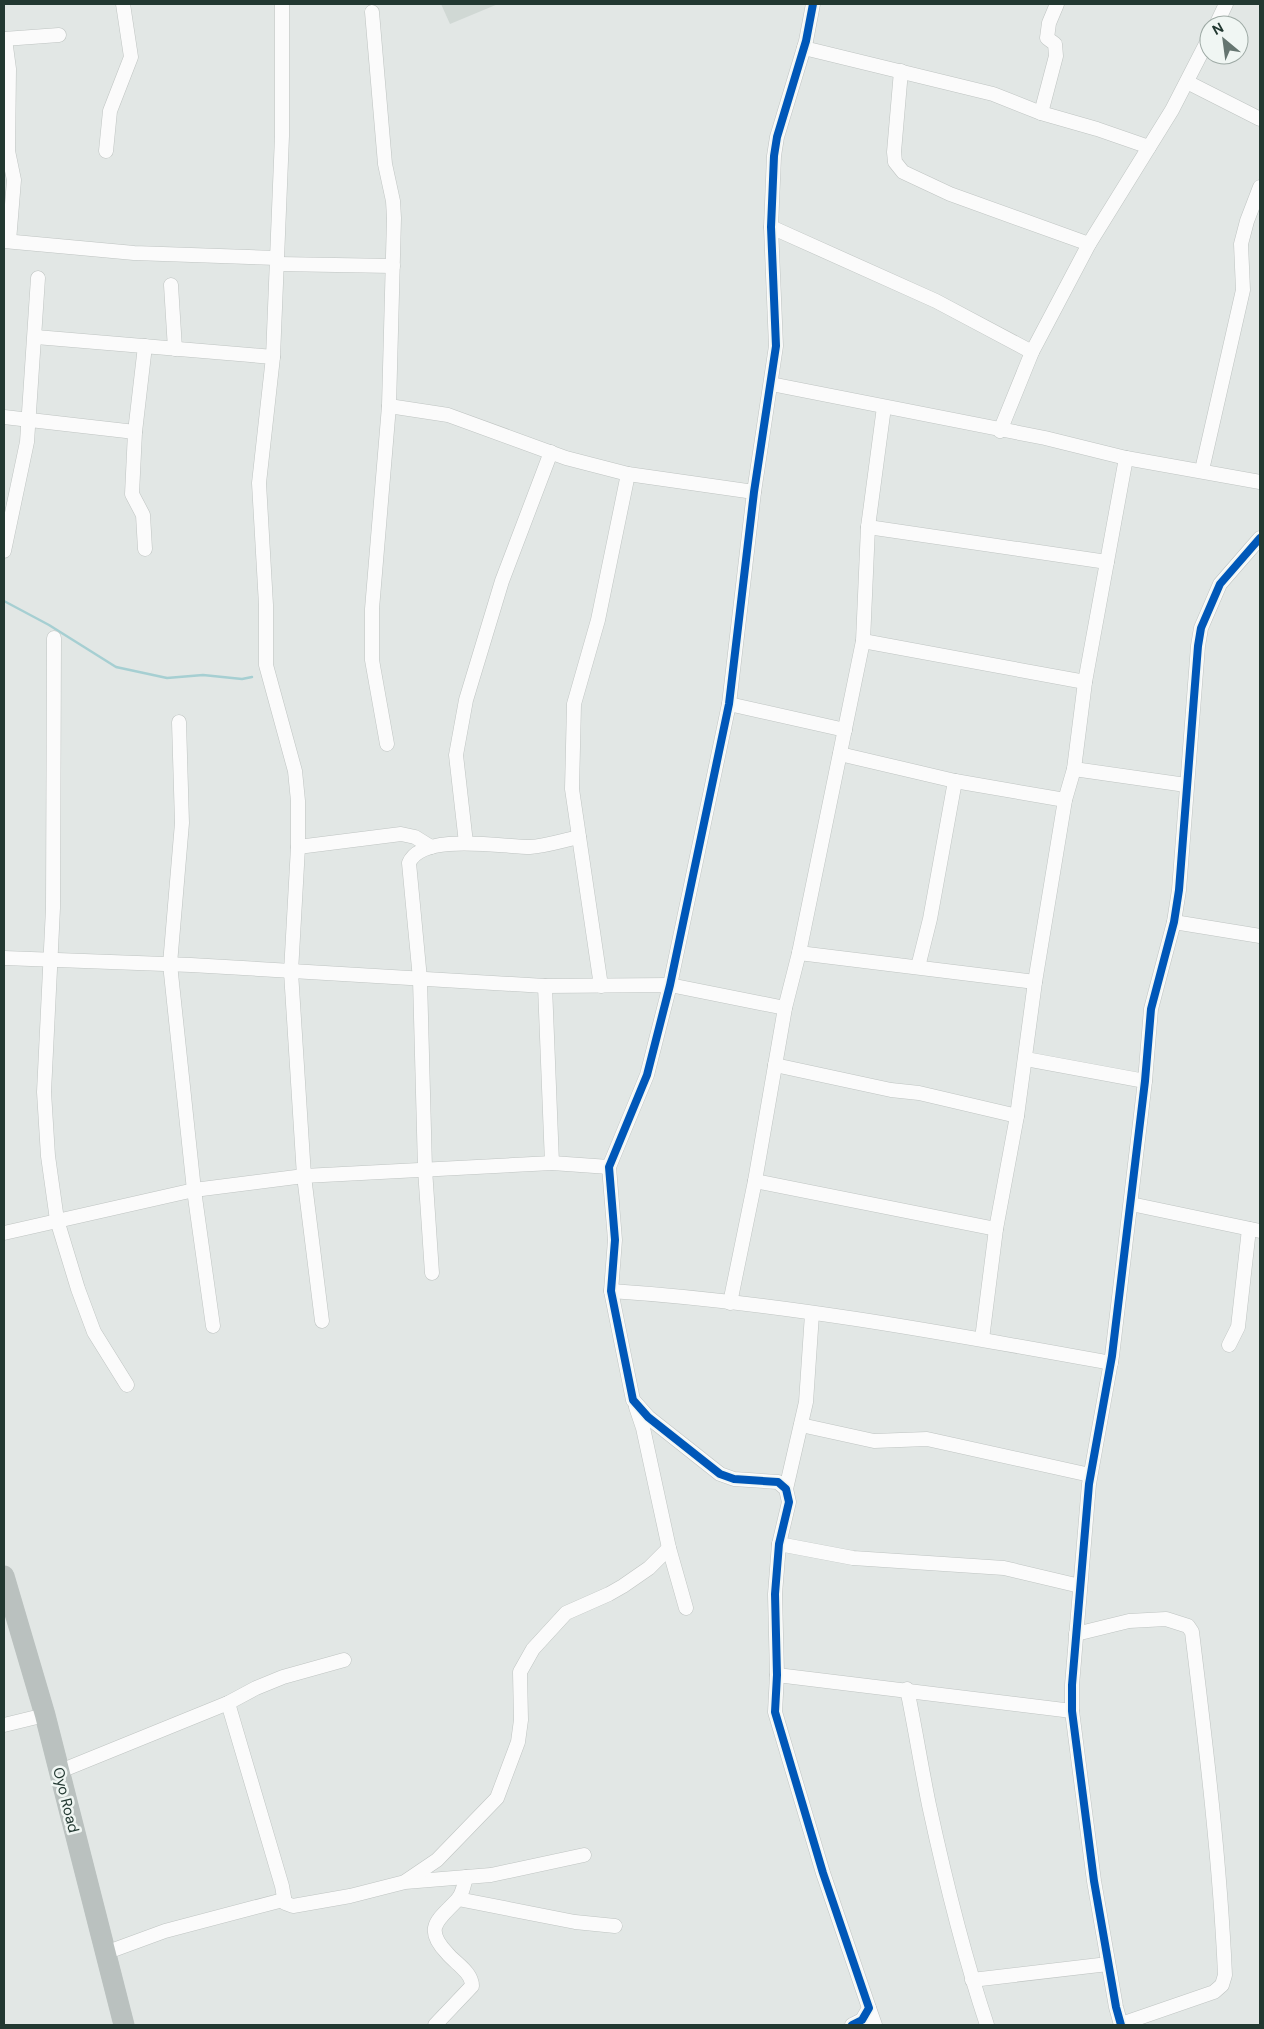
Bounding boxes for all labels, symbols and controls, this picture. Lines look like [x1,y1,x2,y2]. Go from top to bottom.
north arrow [1199,15,1249,65]
text: N [1209,18,1227,39]
street label: Oyo Road [48,1765,84,1835]

